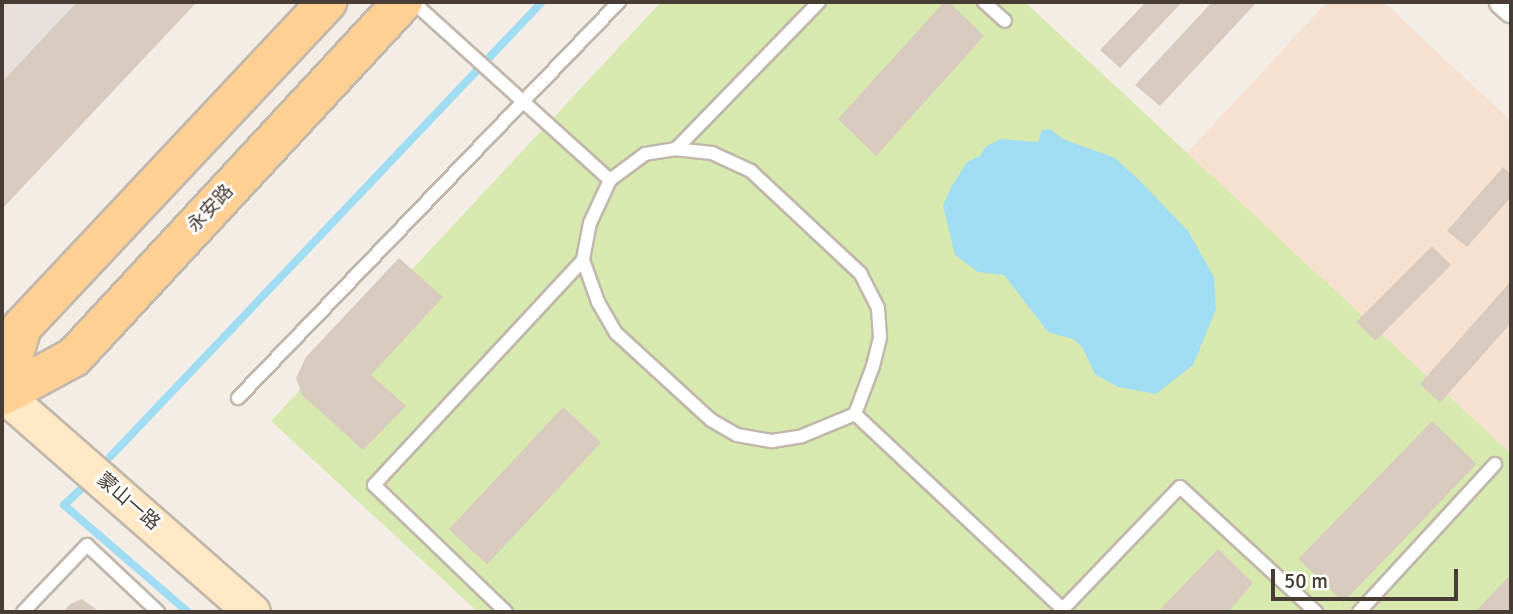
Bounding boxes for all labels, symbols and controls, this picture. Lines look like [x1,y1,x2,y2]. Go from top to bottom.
street label: 永安路 [183,180,239,238]
street label: 蒙山一路 [92,468,164,536]
scale bar [1275,554,1462,598]
text: 50 m [1284,568,1328,594]

